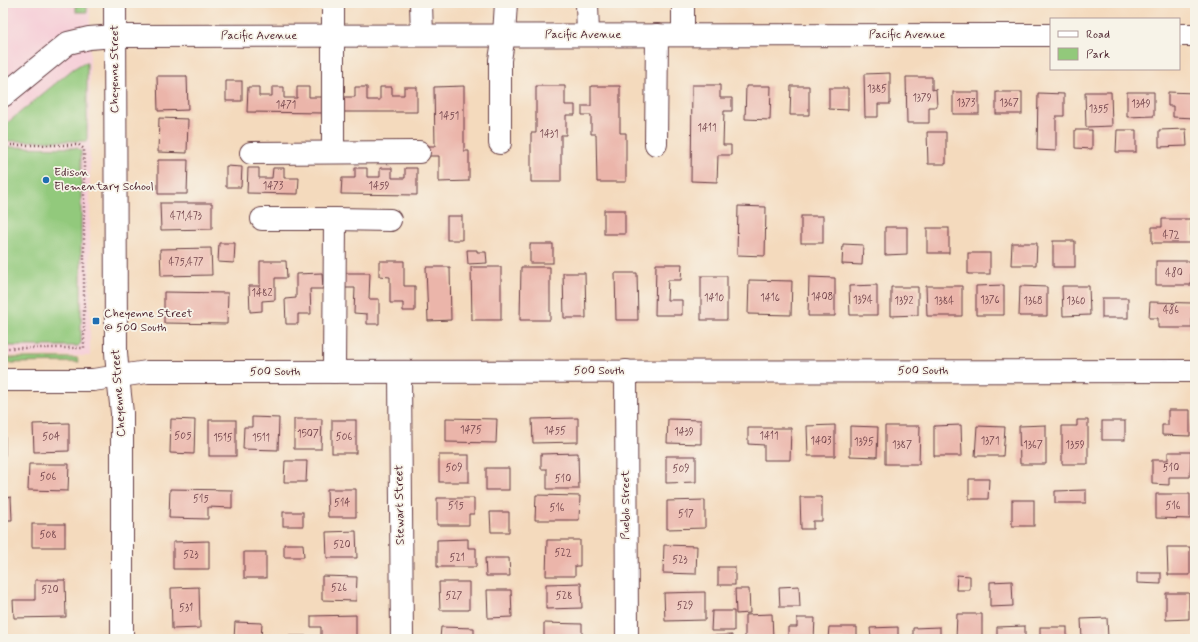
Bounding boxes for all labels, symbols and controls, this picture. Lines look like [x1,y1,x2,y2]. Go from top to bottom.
legend [1050,18,1180,70]
street label: Cheyenne Street [107,25,123,113]
street label: Pacific Avenue [545,27,621,43]
street label: Pacific Avenue [869,27,945,43]
text: Road [1086,27,1110,43]
street label: Pacific Avenue [221,28,297,44]
text: Park [1086,47,1110,63]
house number: 1385 [867,83,887,96]
house number: 1379 [912,92,932,105]
house number: 1373 [957,97,976,110]
house number: 1367 [999,97,1019,110]
house number: 1349 [1131,98,1151,111]
house number: 1471 [276,99,296,112]
house number: 1355 [1089,103,1109,116]
house number: 1451 [439,110,459,123]
house number: 1411 [698,122,716,135]
house number: 1431 [539,128,559,141]
place label: Edison Elementary School [54,165,154,195]
marker: Edison Elementary School [41,175,51,185]
house number: 1473 [263,180,284,193]
house number: 1459 [368,180,390,193]
house number: 471,473 [170,210,202,223]
house number: 472 [1163,229,1179,242]
house number: 475,477 [169,256,204,269]
house number: 480 [1165,266,1183,280]
house number: 1482 [252,287,273,300]
house number: 1408 [811,291,833,304]
house number: 1410 [704,292,724,305]
house number: 1416 [760,292,780,305]
house number: 1394 [853,294,873,307]
house number: 1376 [980,294,1000,307]
house number: 1392 [895,295,914,308]
house number: 1384 [934,295,954,308]
house number: 1368 [1023,295,1043,308]
house number: 1360 [1067,295,1086,308]
house number: 486 [1163,303,1179,317]
place label: Cheyenne Street @ 500 South [104,306,193,336]
marker: Cheyenne Street @ 500 South [91,316,101,326]
street label: Cheyenne Street [108,348,130,438]
street label: 500 South [574,363,624,379]
street label: 500 South [898,363,948,379]
street label: 500 South [250,364,300,380]
house number: 1475 [460,424,482,437]
house number: 1455 [544,425,566,438]
house number: 1439 [674,426,694,439]
house number: 1507 [297,428,319,441]
house number: 505 [174,430,192,443]
house number: 1411 [760,430,778,443]
house number: 504 [42,431,60,444]
house number: 506 [336,431,353,444]
house number: 1515 [213,432,233,445]
house number: 1511 [252,432,270,445]
house number: 1403 [810,435,832,448]
house number: 1371 [981,435,999,448]
house number: 1395 [854,436,874,449]
house number: 1387 [892,439,912,452]
house number: 1367 [1023,439,1043,452]
house number: 1359 [1065,439,1085,452]
house number: 509 [446,462,462,475]
house number: 510 [1163,462,1179,475]
house number: 509 [673,463,689,476]
street label: Stewart Street [391,464,409,545]
street label: Pueblo Street [618,470,634,540]
house number: 506 [40,471,57,484]
house number: 510 [555,473,571,486]
house number: 515 [193,493,209,506]
house number: 514 [334,497,350,510]
house number: 515 [448,500,464,513]
house number: 516 [1165,500,1181,513]
house number: 516 [549,502,565,515]
house number: 517 [678,508,694,521]
house number: 508 [39,529,57,542]
house number: 520 [333,539,351,552]
house number: 522 [554,547,572,560]
house number: 523 [183,549,199,562]
house number: 521 [449,552,465,565]
house number: 523 [672,554,688,567]
house number: 526 [331,582,347,595]
house number: 520 [41,584,59,597]
house number: 527 [446,590,463,603]
house number: 528 [556,590,572,603]
house number: 529 [677,600,693,613]
house number: 531 [179,602,193,615]

